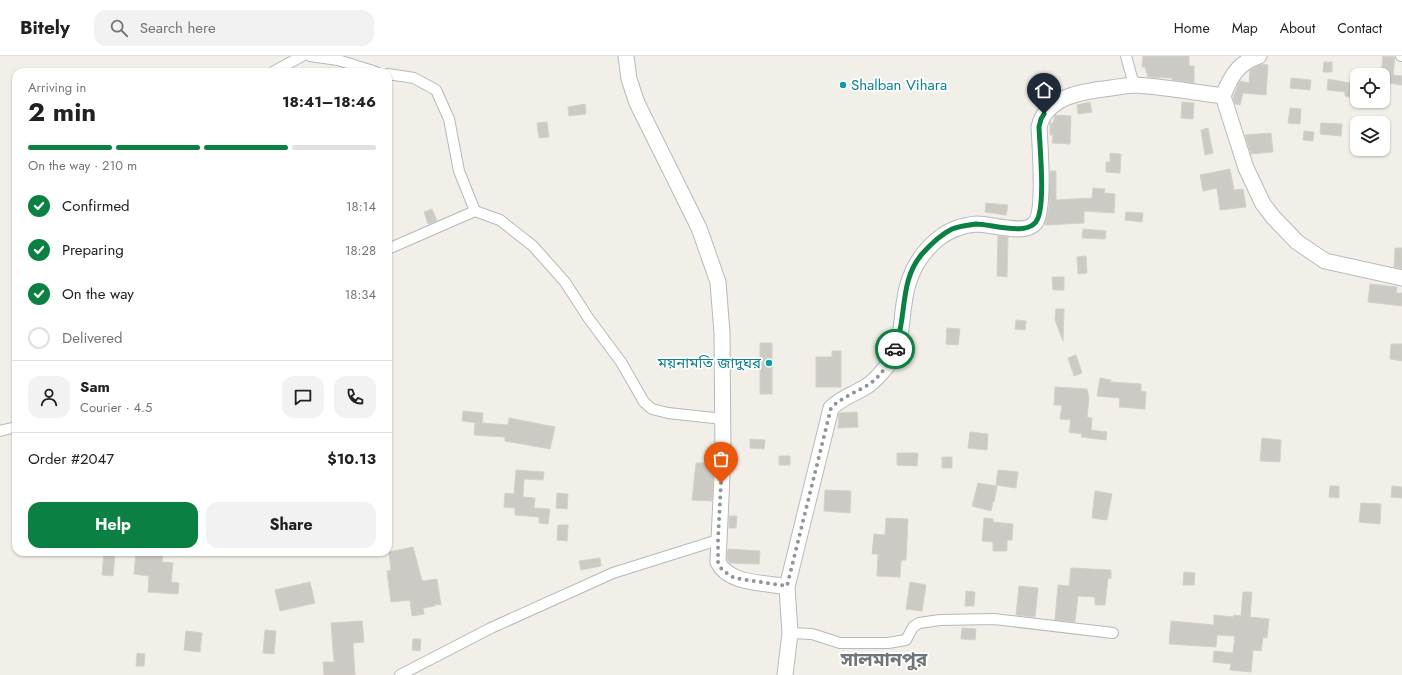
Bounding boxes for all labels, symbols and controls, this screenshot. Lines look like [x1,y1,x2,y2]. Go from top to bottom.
search box [94,10,374,46]
text: Bitely [20,14,70,41]
icon: search [108,17,130,39]
text: Search here [140,17,216,39]
text: Home [1174,18,1210,38]
text: Map [1232,18,1258,38]
text: About [1280,18,1315,38]
text: Contact [1337,18,1382,38]
map controls [1350,68,1390,156]
button: locate [1350,68,1390,108]
pin [1027,73,1061,114]
place label: Shalban Vihara [851,74,947,96]
text: Arriving in [28,78,86,97]
icon: home [1033,79,1055,101]
marker: Shalban Vihara [838,80,848,90]
text: 18:41–18:46 [282,91,376,113]
text: 2 min [28,93,96,131]
button: layers [1350,116,1390,156]
text: On the way · 210 m [28,156,137,175]
icon: check [28,195,50,217]
text: Confirmed [62,195,130,217]
text: 18:14 [346,197,376,216]
icon: check [28,239,50,261]
text: Preparing [62,239,124,261]
text: 18:28 [345,241,376,260]
icon: check [28,283,50,305]
text: On the way [62,283,134,305]
text: 18:34 [344,285,376,304]
text: Delivered [62,327,123,349]
courier [875,329,915,369]
icon: car [884,338,906,360]
place label: ময়নামতি জাদুঘর [657,352,762,374]
marker: ময়নামতি জাদুঘর [764,358,774,368]
button: person [28,376,70,418]
text: Sam [80,376,110,398]
button: chat [282,376,324,418]
button: phone [334,376,376,418]
text: Courier · 4.5 [80,398,152,417]
pin [704,442,738,483]
text: Order #2047 [28,448,114,470]
text: $10.13 [327,448,376,470]
icon: bag [710,448,732,470]
button: Help [28,502,198,548]
button: Share [206,502,376,548]
district label: সালমানপুর [840,646,928,673]

